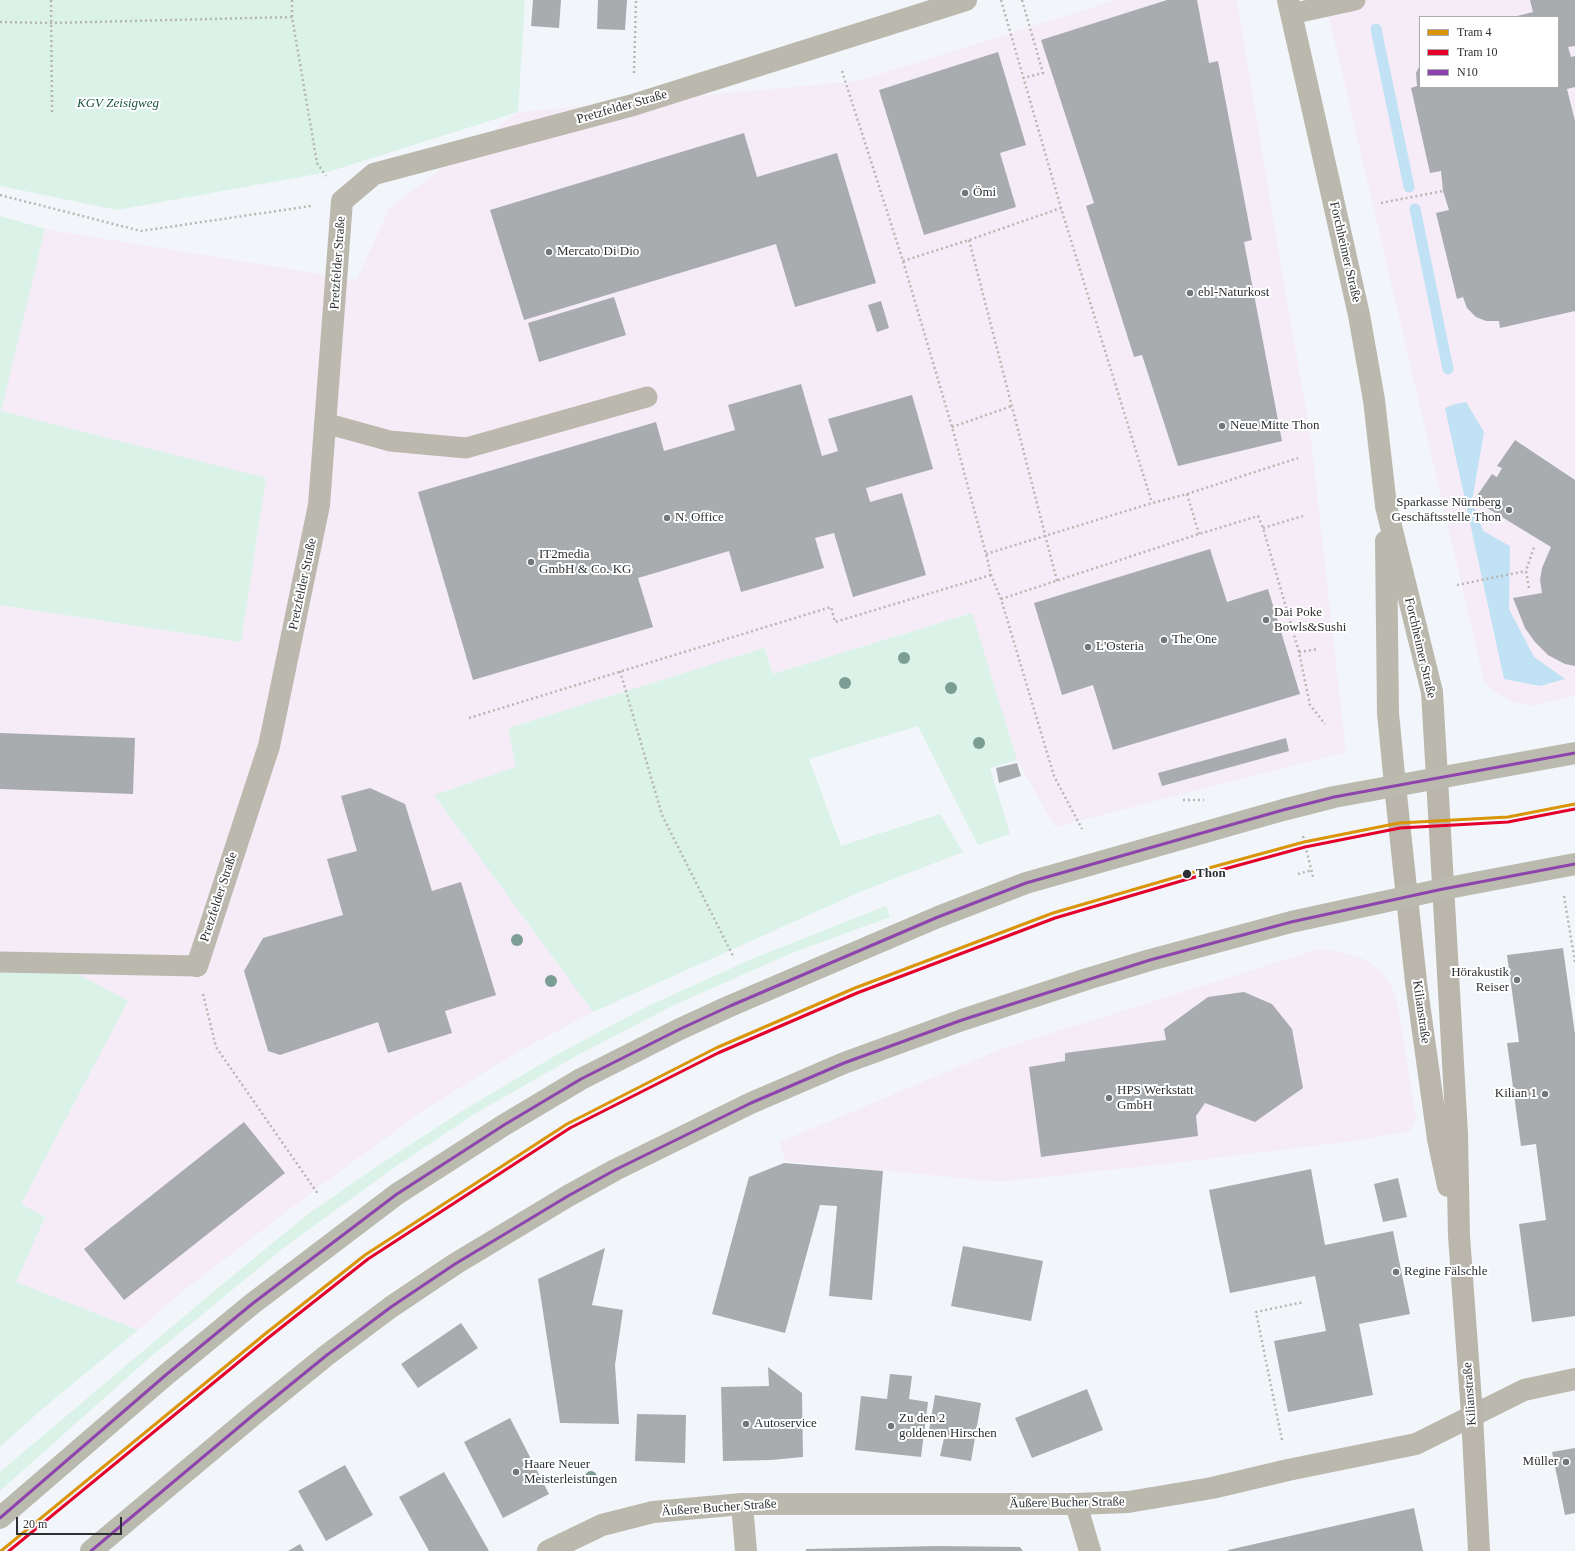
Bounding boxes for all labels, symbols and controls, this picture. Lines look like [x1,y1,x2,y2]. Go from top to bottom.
legend [1419,16,1559,88]
text: Tram 4 [1457,25,1492,39]
text: Tram 10 [1457,45,1498,59]
text: N10 [1457,65,1478,79]
street label: Pretzfelder Straße [575,87,669,127]
park label: KGV Zeisigweg [77,96,159,112]
place label: Ömi [973,185,996,201]
marker: Ömi [960,188,970,198]
street label: Forchheimer Straße [1326,200,1364,304]
street label: Pretzfelder Straße [327,216,349,310]
place label: Mercato Di Dio [557,244,639,260]
marker: Mercato Di Dio [544,247,554,257]
place label: ebl-Naturkost [1198,285,1269,301]
marker: ebl-Naturkost [1185,288,1195,298]
place label: Neue Mitte Thon [1230,418,1320,434]
marker: Neue Mitte Thon [1217,421,1227,431]
place label: Sparkasse Nürnberg Geschäftsstelle Thon [1392,495,1501,526]
marker: Sparkasse Nürnberg Geschäftsstelle Thon [1504,505,1514,515]
place label: N. Office [675,510,724,526]
marker: N. Office [662,513,672,523]
street label: Pretzfelder Straße [286,537,320,631]
place label: IT2media GmbH & Co. KG [539,547,631,578]
marker: IT2media GmbH & Co. KG [526,557,536,567]
street label: Forchheimer Straße [1401,596,1439,700]
place label: Dai Poke Bowls&Sushi [1274,605,1346,636]
marker: Dai Poke Bowls&Sushi [1261,615,1271,625]
place label: The One [1172,632,1217,648]
marker: The One [1159,635,1169,645]
place label: L'Osteria [1096,639,1144,655]
marker: L'Osteria [1083,642,1093,652]
street label: Pretzfelder Straße [197,850,241,944]
place label: Thon [1196,866,1226,882]
marker: Thon [1181,868,1193,880]
place label: Hörakustik Reiser [1451,965,1509,996]
marker: Hörakustik Reiser [1512,975,1522,985]
street label: Kilianstraße [1409,979,1433,1045]
place label: HPS Werkstatt GmbH [1117,1083,1194,1114]
place label: Kilian 1 [1495,1086,1537,1102]
marker: Kilian 1 [1540,1089,1550,1099]
marker: HPS Werkstatt GmbH [1104,1093,1114,1103]
place label: Regine Fälschle [1404,1264,1487,1280]
marker: Regine Fälschle [1391,1267,1401,1277]
street label: Kilianstraße [1460,1362,1480,1426]
place label: Zu den 2 goldenen Hirschen [899,1411,997,1442]
place label: Autoservice [754,1416,817,1432]
marker: Autoservice [741,1419,751,1429]
marker: Zu den 2 goldenen Hirschen [886,1421,896,1431]
place label: Müller [1523,1454,1558,1470]
place label: Haare Neuer Meisterleistungen [524,1457,617,1488]
marker: Müller [1561,1457,1571,1467]
marker: Haare Neuer Meisterleistungen [511,1467,521,1477]
street label: Äußere Bucher Straße [1009,1494,1125,1512]
street label: Äußere Bucher Straße [661,1496,777,1520]
scale bar [18,1509,124,1535]
text: 20 m [23,1517,47,1531]

